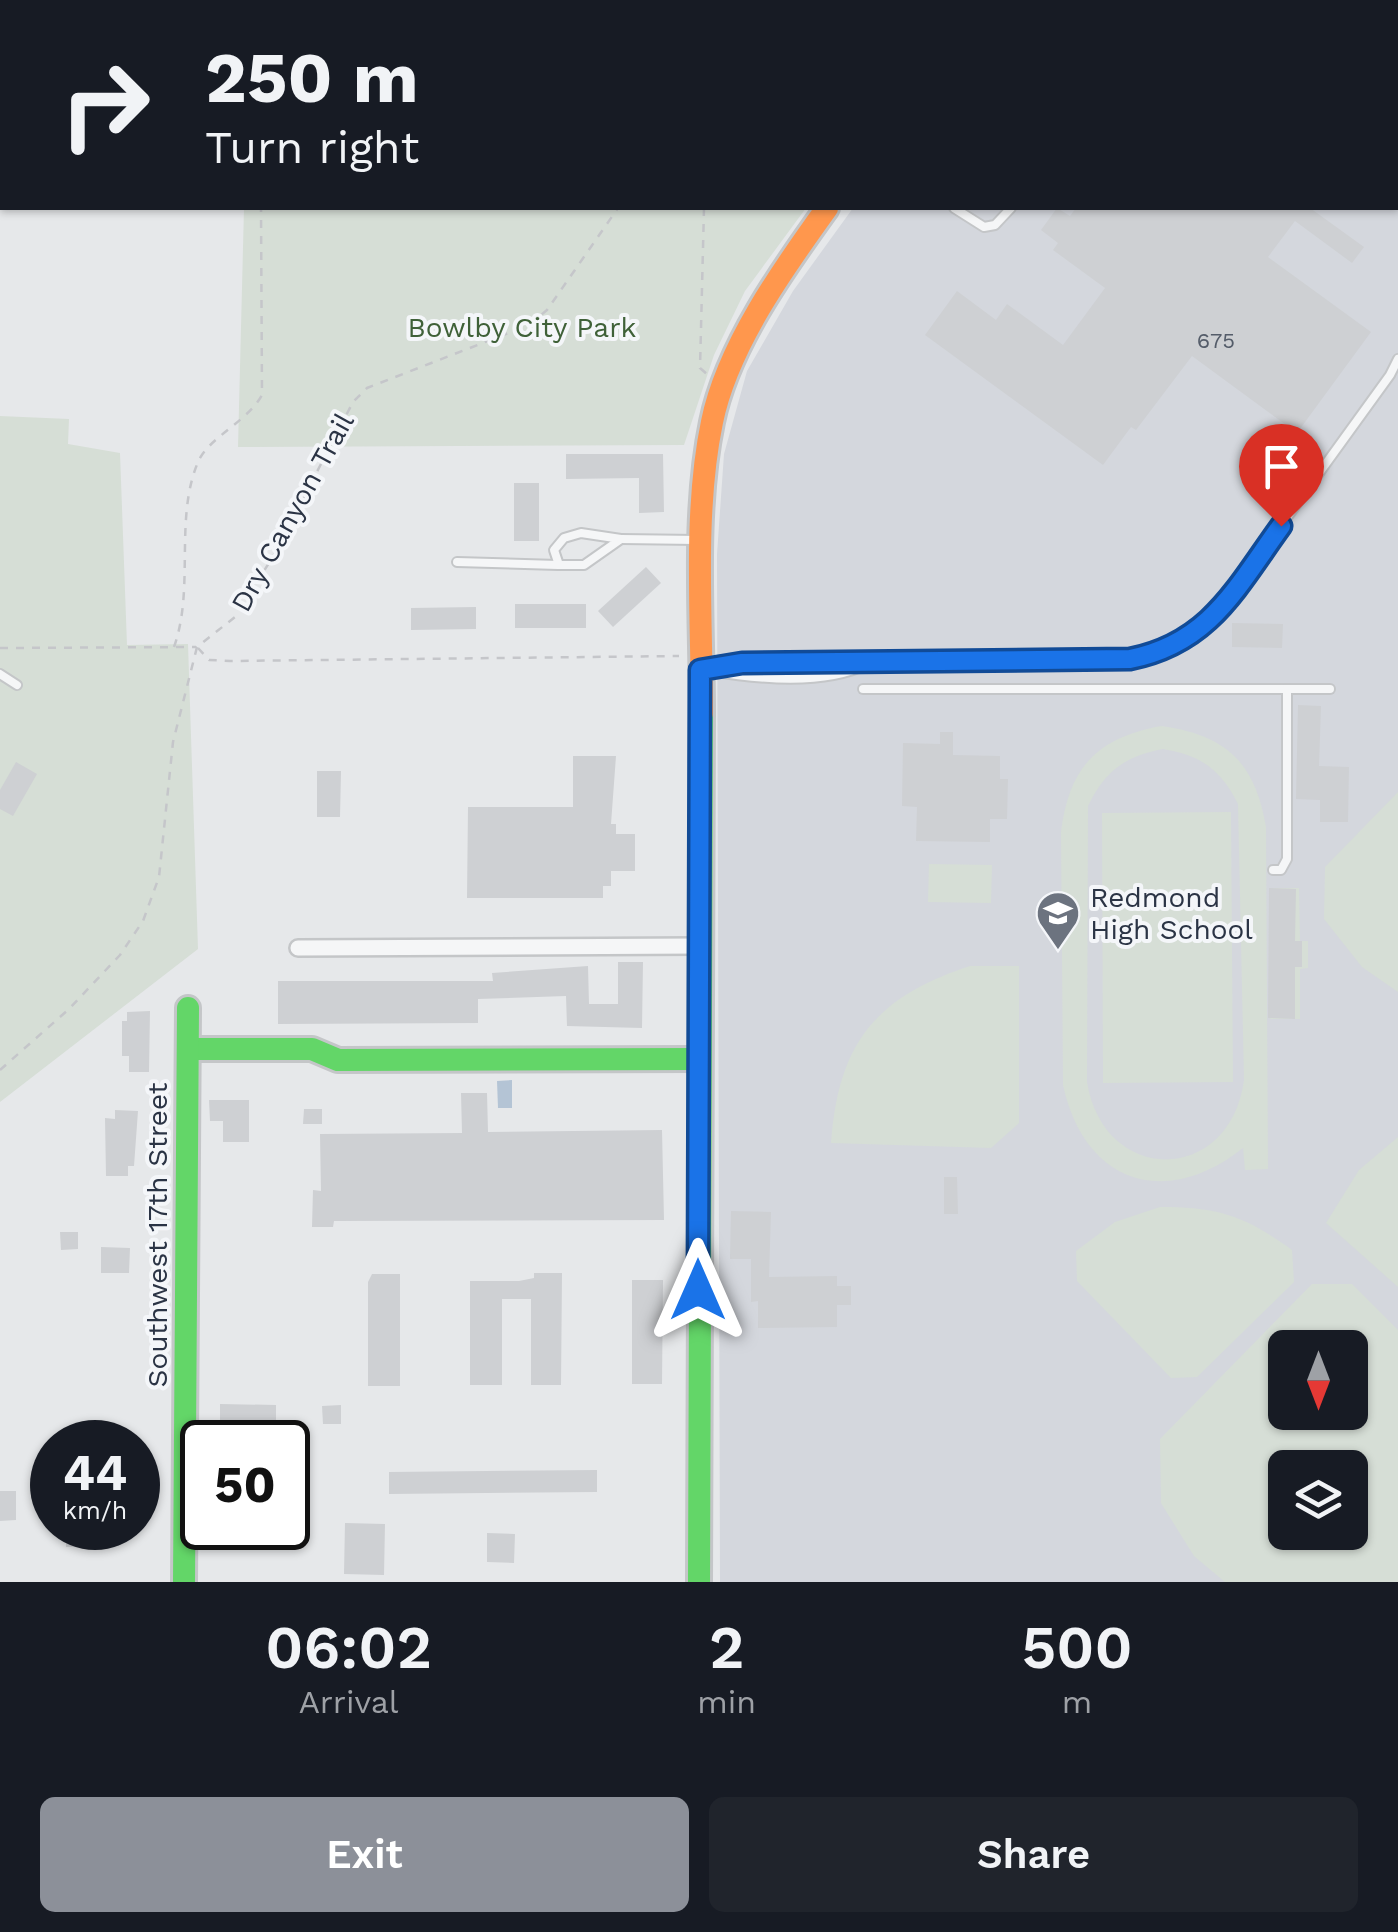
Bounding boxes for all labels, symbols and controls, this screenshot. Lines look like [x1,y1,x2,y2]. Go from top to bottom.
text: 250 m [205,37,419,119]
icon: right [40,40,170,170]
text: Turn right [205,121,419,174]
park label: Bowlby City Park [408,311,637,344]
house number: 675 [1197,328,1235,353]
street label: Dry Canyon Trail [224,407,361,617]
pin [1239,424,1324,527]
icon: arrive [1254,439,1309,494]
place label: Redmond High School [1090,881,1253,946]
school or university icon: Redmond High School [1035,890,1081,951]
street label: Southwest 17th Street [141,1082,174,1387]
position arrow [646,1238,750,1342]
north arrow [1268,1330,1368,1430]
map controls [1268,1330,1368,1550]
speed limit sign: 50 [180,1420,310,1550]
text: 44 [63,1443,127,1502]
button: layers [1268,1450,1368,1550]
text: km/h [63,1496,127,1525]
text: 06:02 [265,1612,432,1683]
text: 2 [709,1612,744,1683]
text: 500 [1021,1612,1133,1683]
text: Arrival [299,1683,399,1721]
text: min [697,1683,756,1721]
text: m [1062,1683,1092,1721]
button: Exit [40,1797,689,1912]
button: Share [709,1797,1358,1912]

